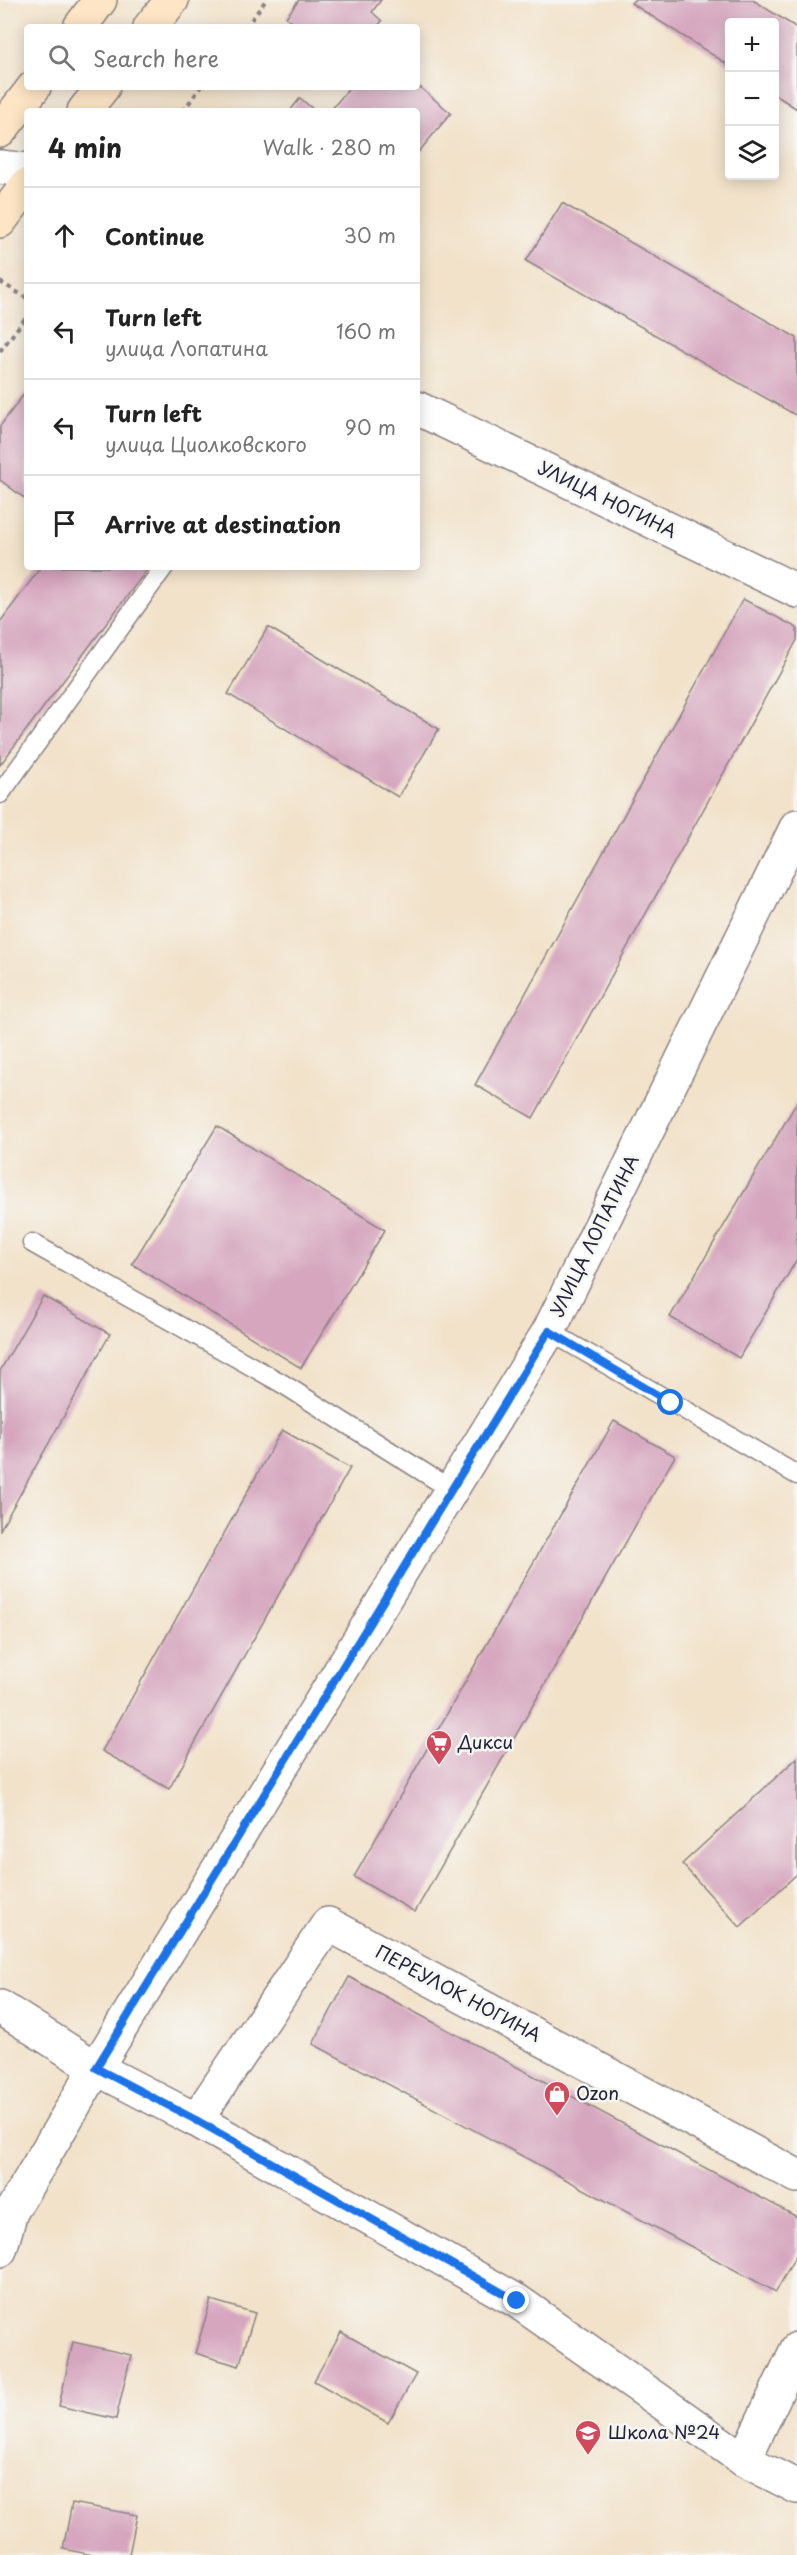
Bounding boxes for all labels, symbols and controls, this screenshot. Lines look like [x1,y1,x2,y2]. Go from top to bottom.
map controls [725,18,779,180]
button: + [725,18,779,72]
search box [24,24,420,90]
icon: search [45,41,78,74]
text: Search here [93,41,219,74]
button: − [725,72,779,126]
button: layers [725,126,779,180]
text: 4 min [48,128,122,167]
text: Walk · 280 m [263,132,396,162]
icon: ahead [48,219,81,252]
text: Continue [105,219,204,252]
text: 30 m [343,220,396,250]
text: Turn left [105,300,202,333]
icon: left [48,315,81,348]
text: 160 m [336,316,396,346]
text: улица Лопатина [105,333,268,363]
text: Turn left [105,396,202,429]
icon: left [48,411,81,444]
text: 90 m [345,412,396,442]
text: улица Циолковского [105,429,307,459]
street label: УЛИЦА НОГИНА [534,453,682,544]
icon: arrive [48,507,81,540]
text: Arrive at destination [105,507,341,540]
street label: УЛИЦА ЛОПАТИНА [543,1149,645,1321]
route start [657,1389,683,1415]
supermarket icon: Дикси [424,1728,454,1766]
place label: Дикси [457,1728,513,1755]
street label: ПЕРЕУЛОК НОГИНА [371,1938,546,2048]
shop icon: Ozon [542,2079,572,2117]
place label: Ozon [576,2079,619,2106]
route end [503,2287,529,2313]
school or university icon: Школа №24 [573,2418,603,2456]
place label: Школа №24 [608,2418,720,2445]

